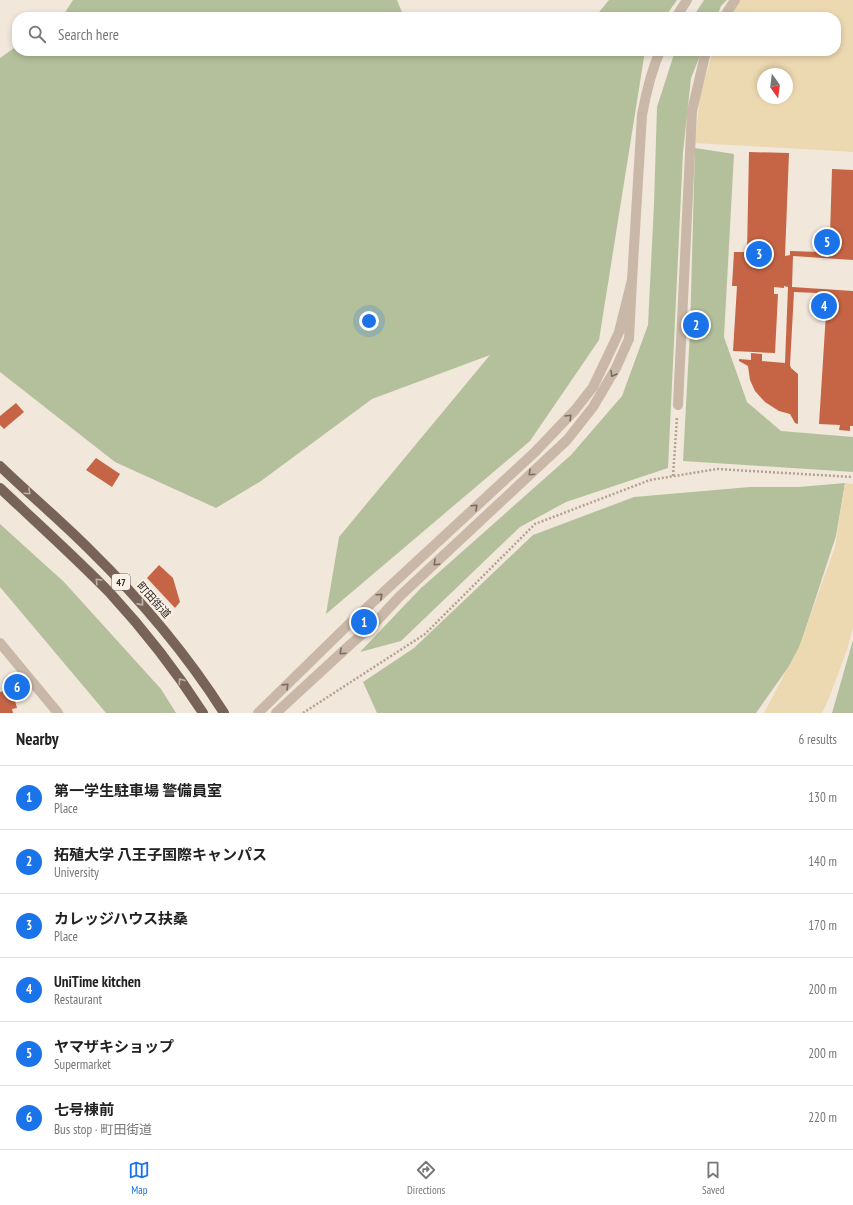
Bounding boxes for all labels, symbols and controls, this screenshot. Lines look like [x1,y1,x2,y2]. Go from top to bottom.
search box [12,12,841,56]
icon: search [26,23,48,45]
text: Search here [58,25,119,44]
north arrow [757,68,793,104]
pin: 5 [814,227,840,257]
pin: 3 [746,239,772,269]
pin: 4 [811,291,837,321]
pin: 2 [683,310,709,340]
your location [359,311,379,331]
one-way arrow [610,370,617,377]
one-way arrow [564,414,571,422]
one-way arrow [528,469,536,476]
one-way arrow [24,488,31,495]
one-way arrow [470,504,478,512]
one-way arrow [433,558,441,565]
road number: 47 [112,574,130,590]
one-way arrow [95,578,103,586]
street label: 町田街道 [134,579,174,621]
one-way arrow [375,593,383,601]
one-way arrow [136,599,143,606]
pin: 1 [351,607,377,637]
one-way arrow [339,647,347,655]
pin: 6 [4,672,30,702]
one-way arrow [178,678,186,685]
one-way arrow [281,683,289,691]
text: Nearby [16,728,59,750]
text: 6 results [798,731,837,748]
text: 第一学生駐車場 警備員室 [54,781,222,800]
text: 1 [26,789,32,806]
text: 130 m [808,789,837,806]
text: Place [54,800,78,817]
text: 拓殖大学 八王子国際キャンパス [54,845,267,864]
text: 2 [26,853,32,870]
text: 140 m [808,853,837,870]
text: University [54,864,99,881]
text: カレッジハウス扶桑 [54,909,188,928]
text: 3 [26,917,32,934]
text: 170 m [808,917,837,934]
text: Place [54,928,78,945]
text: UniTime kitchen [54,972,141,991]
text: 4 [26,981,32,998]
text: 200 m [808,981,837,998]
text: Restaurant [54,991,102,1008]
text: ヤマザキショップ [54,1037,174,1056]
text: 5 [26,1045,32,1062]
text: 200 m [808,1045,837,1062]
text: Supermarket [54,1056,111,1073]
text: 七号棟前 [54,1100,114,1119]
text: 6 [26,1109,32,1126]
text: 220 m [808,1109,837,1126]
text: Bus stop · 町田街道 [54,1121,152,1138]
tab: Map [128,1159,150,1197]
tab: Directions [407,1159,445,1197]
tab: Saved [702,1159,725,1197]

